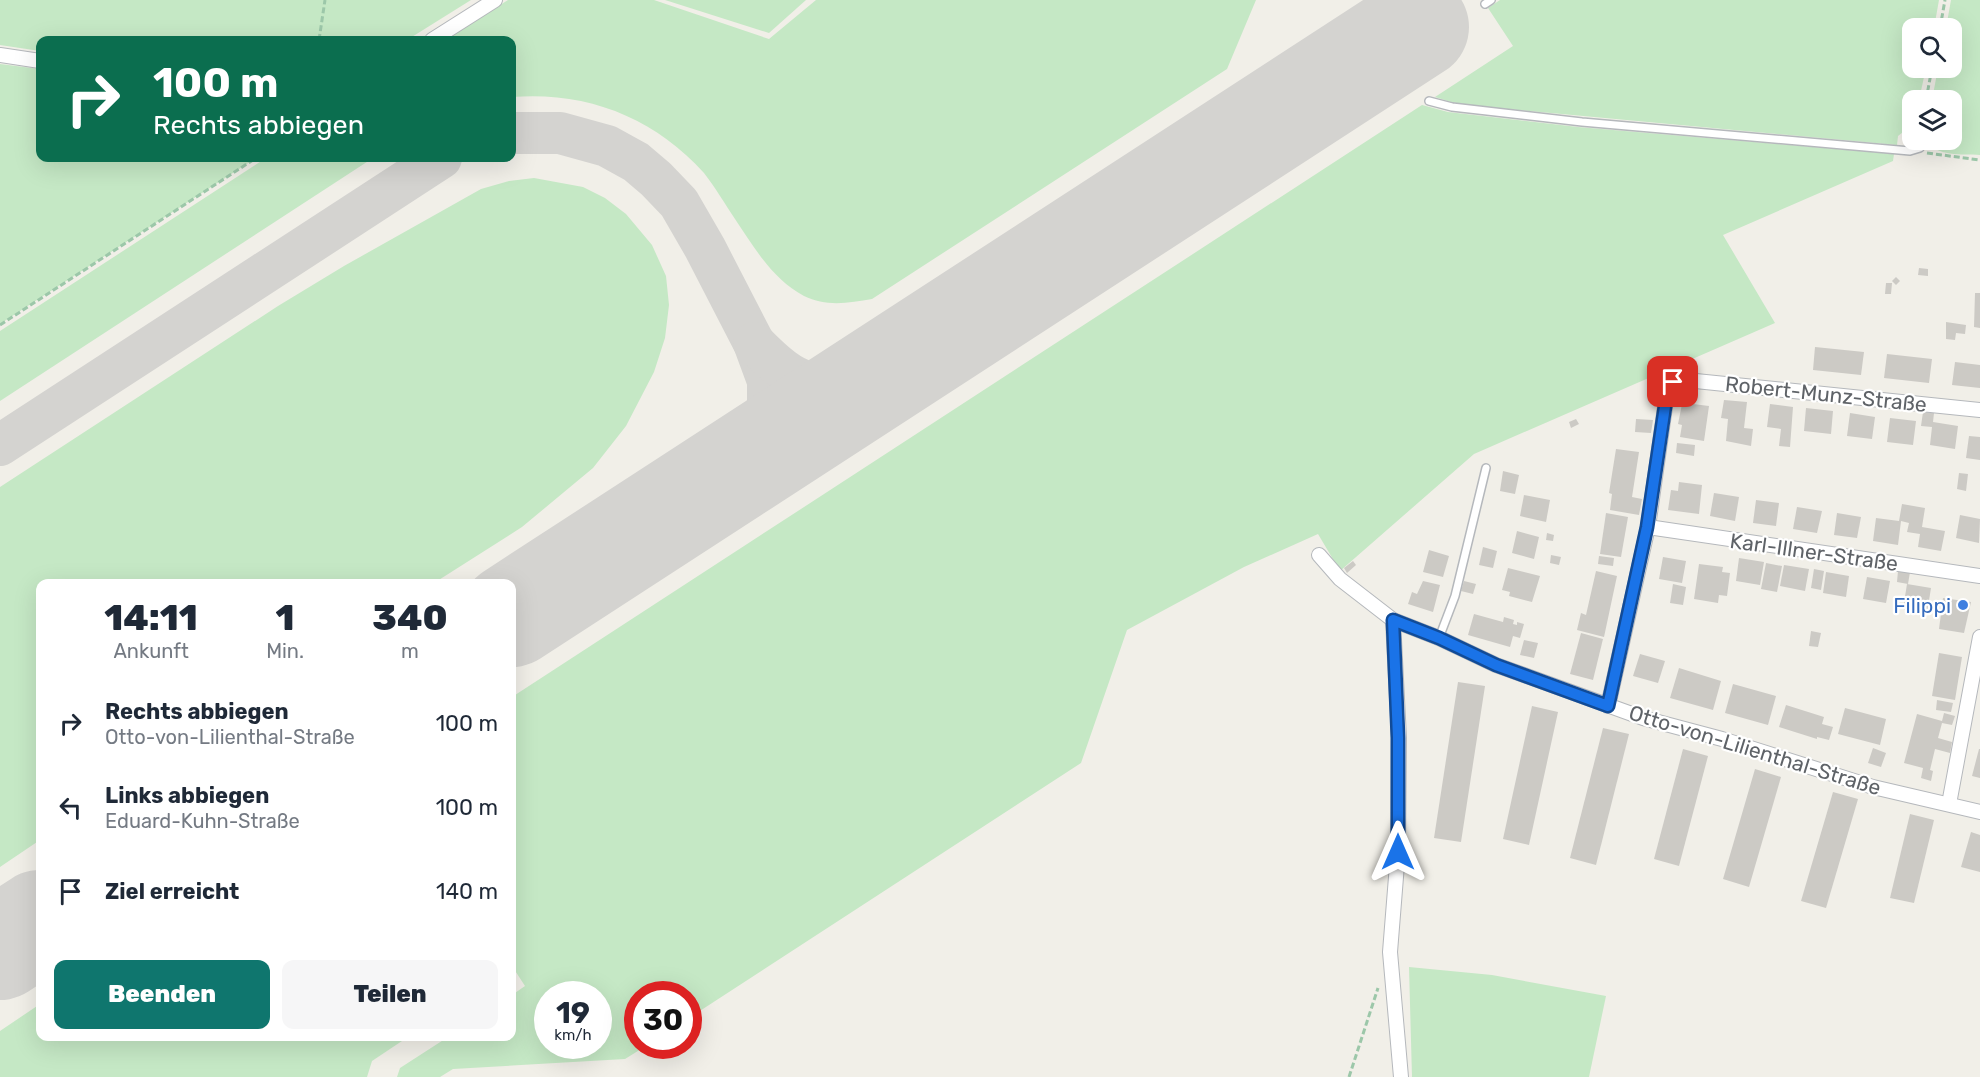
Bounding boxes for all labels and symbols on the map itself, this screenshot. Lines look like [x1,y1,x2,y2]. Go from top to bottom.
pin [1647,356,1698,407]
street label: Robert-Munz-Straße [1724,371,1928,417]
street label: Karl-Illner-Straße [1728,528,1900,576]
place label: Filippi [1893,593,1951,618]
marker: Filippi [1956,598,1970,612]
street label: Otto-von-Lilienthal-Straße [1626,700,1884,800]
position arrow [1366,820,1430,884]
speed limit sign: 30 [624,981,702,1059]

